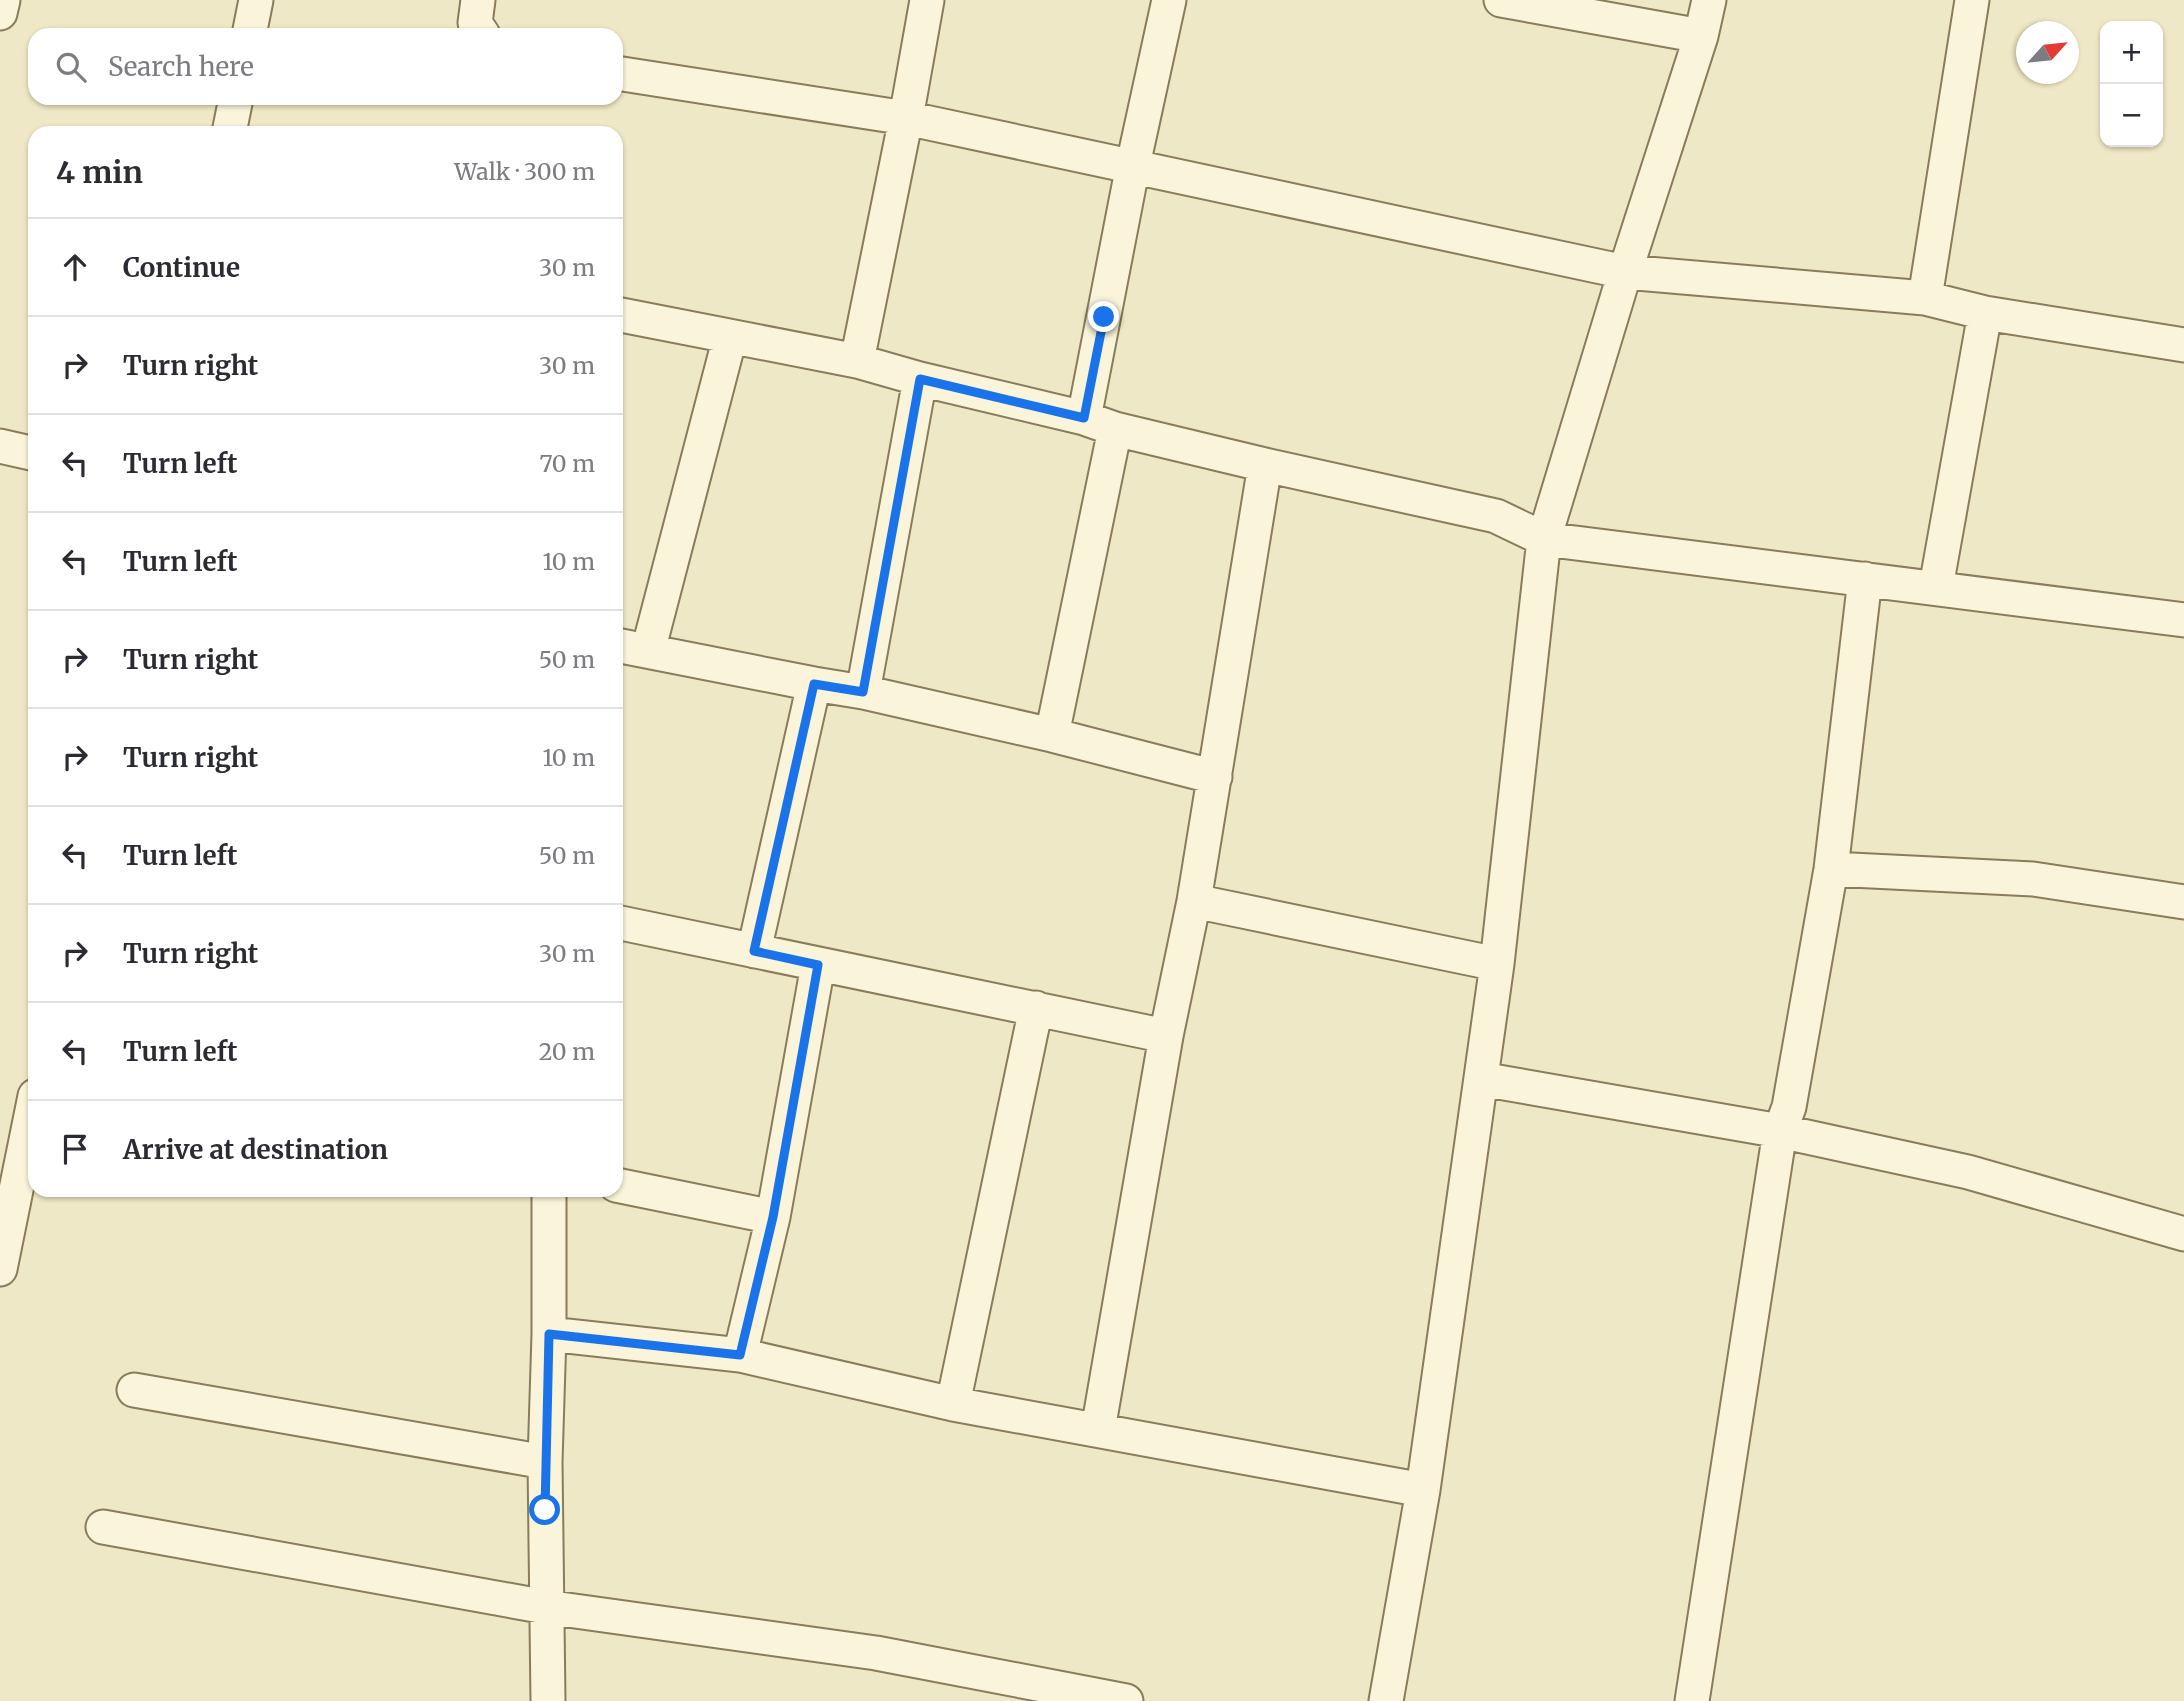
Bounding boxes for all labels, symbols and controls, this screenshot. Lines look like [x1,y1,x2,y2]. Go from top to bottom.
north arrow [2016,21,2079,84]
map controls [2100,21,2163,147]
button: + [2100,21,2163,84]
search box [28,28,623,105]
icon: search [52,48,90,86]
text: Search here [108,50,254,83]
button: − [2100,84,2163,147]
text: 4 min [56,153,143,191]
text: Walk · 300 m [454,157,595,186]
icon: ahead [56,248,94,286]
text: Continue [123,251,240,284]
text: 30 m [539,253,595,282]
route end [1088,301,1119,332]
icon: right [56,346,94,384]
text: Turn right [123,349,258,382]
text: 30 m [539,351,595,380]
icon: left [56,444,94,482]
text: Turn left [123,447,237,480]
text: 70 m [539,449,595,478]
icon: left [56,542,94,580]
text: Turn left [123,545,237,578]
text: 10 m [542,547,595,576]
icon: right [56,640,94,678]
text: Turn right [123,643,258,676]
text: 50 m [539,645,595,674]
icon: right [56,738,94,776]
text: Turn right [123,741,258,774]
text: 10 m [542,743,595,772]
icon: left [56,836,94,874]
text: Turn left [123,839,237,872]
text: 50 m [539,841,595,870]
icon: right [56,934,94,972]
text: Turn right [123,937,258,970]
text: 30 m [539,939,595,968]
icon: left [56,1032,94,1070]
text: Turn left [123,1035,237,1068]
text: 20 m [539,1037,595,1066]
icon: arrive [56,1130,94,1168]
text: Arrive at destination [123,1133,388,1166]
route start [529,1494,560,1525]

